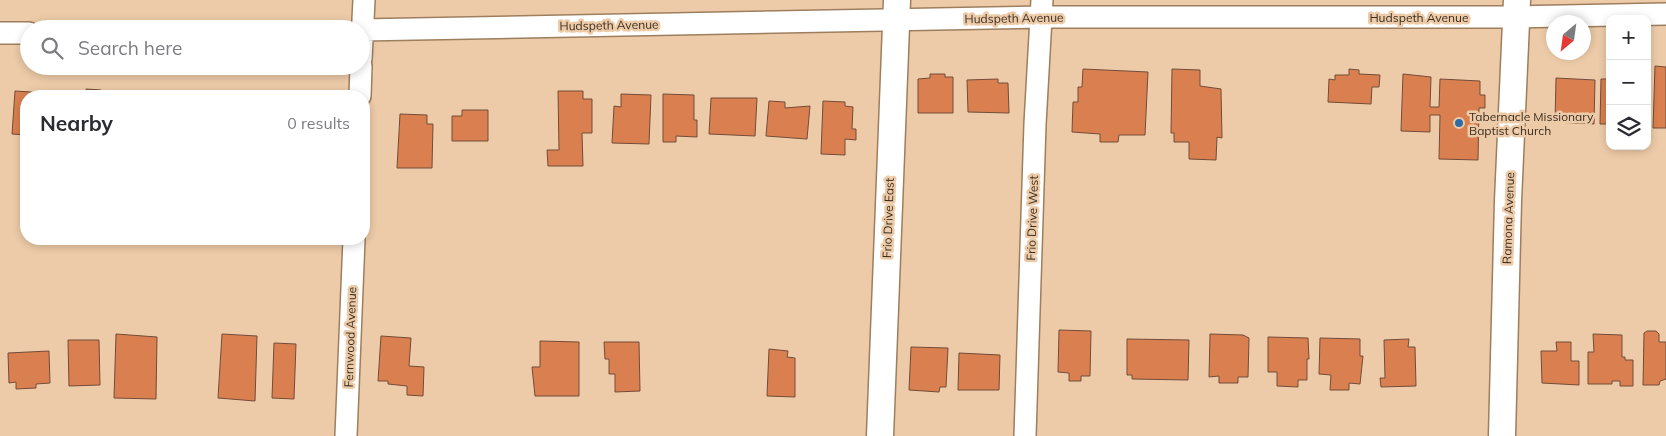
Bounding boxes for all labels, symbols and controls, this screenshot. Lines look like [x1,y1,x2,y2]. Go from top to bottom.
street label: Hudspeth Avenue [964,10,1064,26]
street label: Hudspeth Avenue [1369,10,1469,25]
north arrow [1546,15,1591,60]
map controls [1606,15,1651,150]
button: + [1606,15,1651,60]
street label: Hudspeth Avenue [559,17,659,33]
search box [20,20,370,75]
icon: search [38,34,66,62]
text: Search here [78,36,182,60]
button: − [1606,60,1651,105]
button: layers [1606,105,1651,150]
place label: Tabernacle Missionary Baptist Church [1469,109,1594,138]
text: Nearby [40,110,113,136]
text: 0 results [287,113,350,133]
marker: Tabernacle Missionary Baptist Church [1453,117,1465,129]
street label: Ramona Avenue [1499,172,1517,264]
street label: Frio Drive West [1023,175,1041,261]
street label: Frio Drive East [879,178,897,258]
street label: Fernwood Avenue [341,286,359,388]

